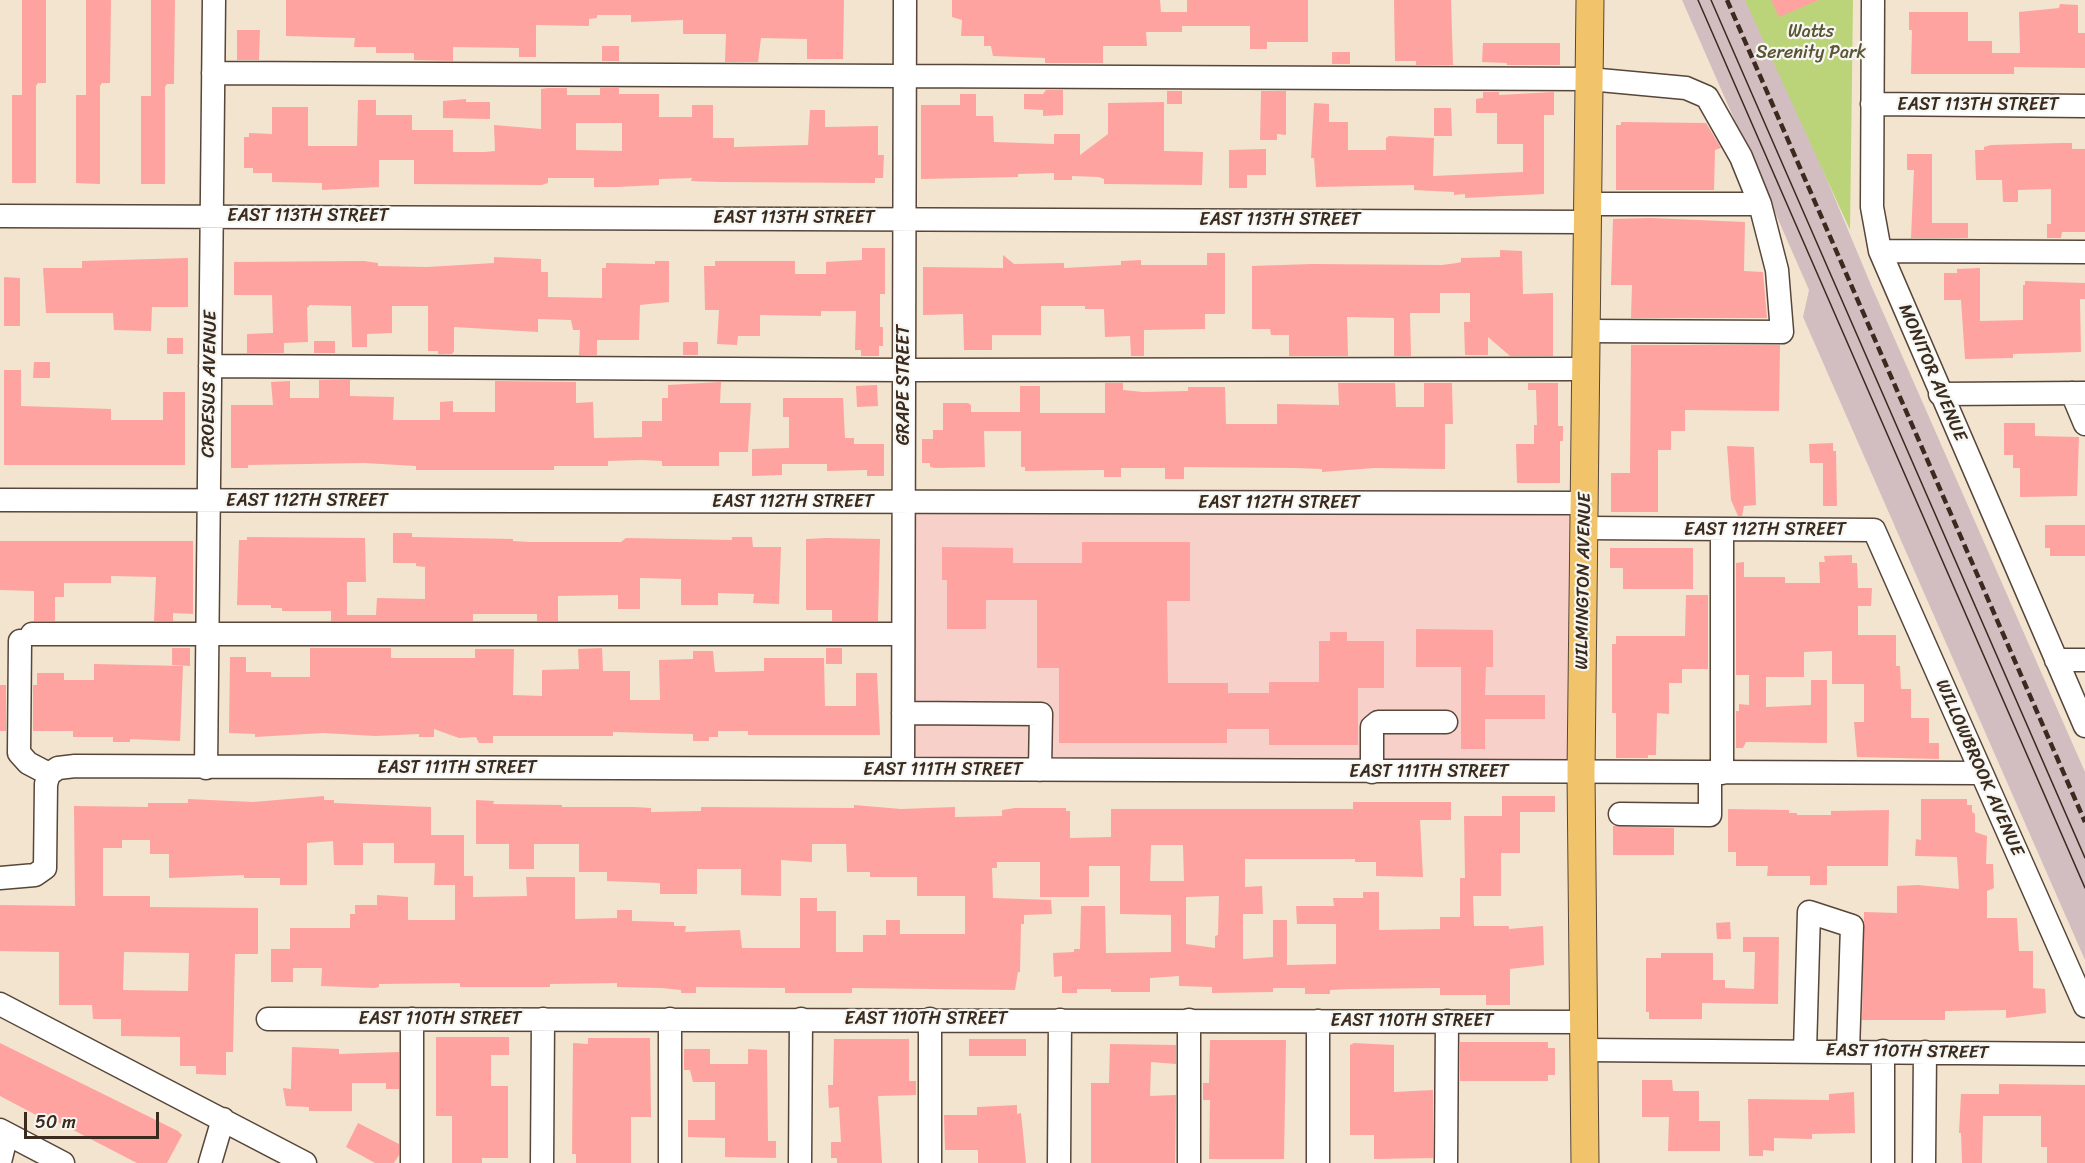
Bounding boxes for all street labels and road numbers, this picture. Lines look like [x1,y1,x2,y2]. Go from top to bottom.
street label: EAST 113TH STREET [1897,94,2059,116]
street label: EAST 113TH STREET [227,205,389,227]
street label: EAST 113TH STREET [713,207,875,229]
street label: EAST 113TH STREET [1199,209,1361,231]
street label: MONITOR AVENUE [1893,301,1971,445]
street label: CROESUS AVENUE [198,310,222,458]
street label: GRAPE STREET [893,325,915,445]
street label: EAST 112TH STREET [226,490,388,512]
street label: EAST 112TH STREET [712,491,874,513]
street label: EAST 112TH STREET [1198,492,1360,514]
street label: WILMINGTON AVENUE [1572,492,1596,670]
street label: EAST 112TH STREET [1684,519,1846,541]
street label: WILLOWBROOK AVENUE [1930,676,2028,860]
street label: EAST 111TH STREET [377,757,537,779]
street label: EAST 111TH STREET [863,759,1023,781]
street label: EAST 111TH STREET [1349,761,1509,783]
street label: EAST 110TH STREET [358,1008,522,1030]
street label: EAST 110TH STREET [844,1008,1008,1030]
street label: EAST 110TH STREET [1330,1010,1494,1032]
street label: EAST 110TH STREET [1825,1040,1989,1064]

